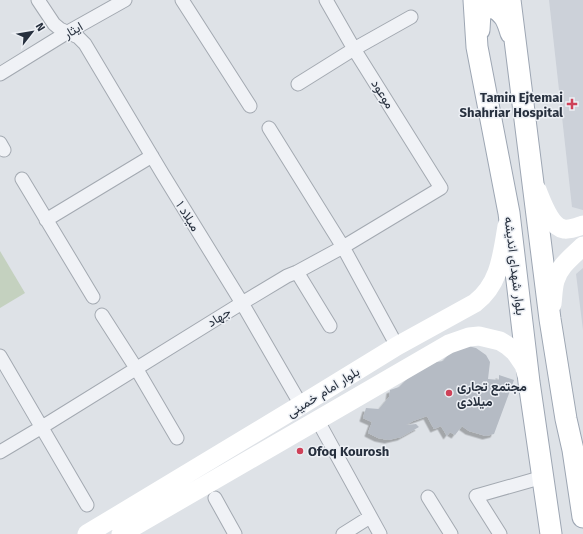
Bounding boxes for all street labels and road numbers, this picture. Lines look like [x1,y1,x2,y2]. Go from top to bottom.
street label: ایثار [60,19,86,43]
street label: موعود [367,77,398,112]
street label: میلاد ۱ [173,198,203,234]
street label: بلوار شهدای اندیشه [501,216,529,316]
street label: جهاد [205,304,234,331]
street label: بلوار امام خمینی [284,364,363,421]

